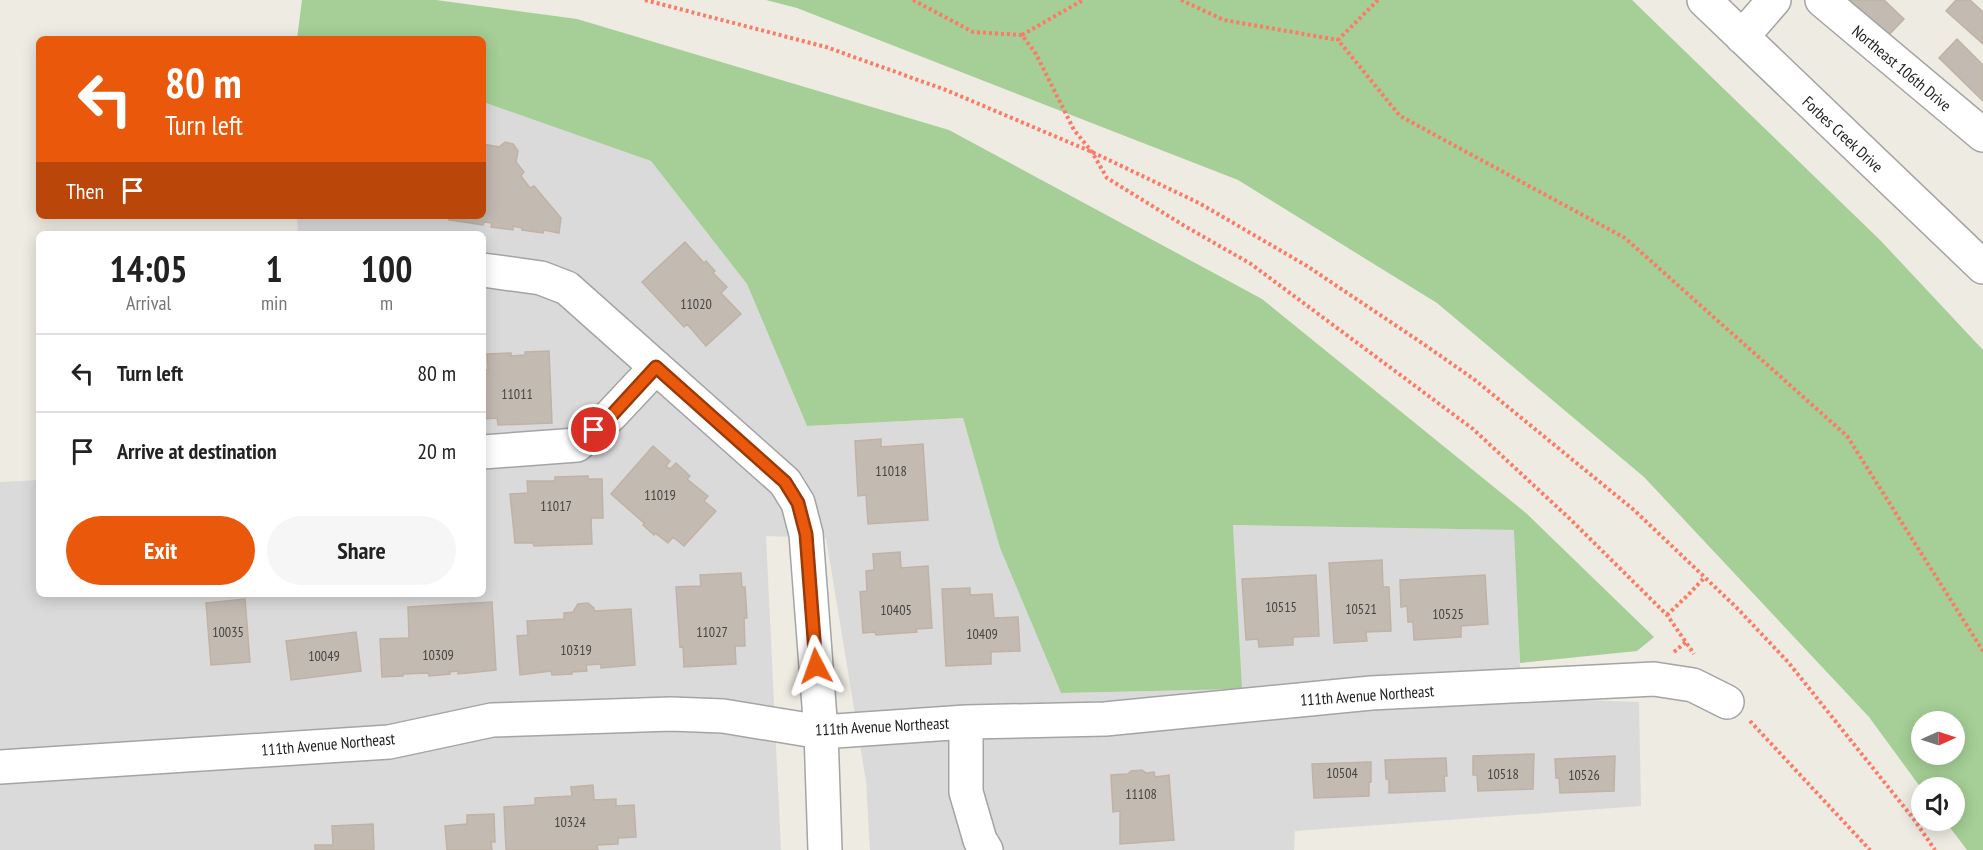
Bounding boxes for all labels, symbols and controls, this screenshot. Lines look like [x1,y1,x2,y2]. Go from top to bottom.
street label: Northeast 106th Drive [1848,21,1956,115]
text: 80 m [165,55,242,110]
icon: left [66,60,144,138]
street label: Forbes Creek Drive [1798,92,1888,176]
text: Turn left [165,108,243,142]
icon: arrive [116,174,149,207]
text: Then [66,177,104,205]
text: 14:05 [110,245,187,292]
text: 1 [265,245,283,292]
text: 100 [361,245,412,292]
text: Arrival [126,290,171,316]
text: min [261,290,287,316]
text: m [380,290,393,316]
house number: 11020 [680,295,712,313]
icon: left [66,357,99,390]
text: Turn left [117,359,183,387]
text: 80 m [417,359,456,387]
house number: 11011 [501,385,533,403]
pin [568,404,619,455]
icon: arrive [577,413,610,446]
icon: arrive [66,435,99,468]
text: Arrive at destination [117,437,277,465]
text: 20 m [417,437,456,465]
house number: 11018 [875,462,907,480]
house number: 11019 [644,486,676,504]
house number: 11017 [540,497,572,515]
button: Exit [66,516,255,585]
button: Share [267,516,456,585]
house number: 10515 [1265,598,1297,616]
house number: 10521 [1345,600,1377,618]
house number: 10405 [880,601,912,619]
house number: 10525 [1432,605,1464,623]
house number: 10035 [212,623,244,641]
house number: 11027 [696,623,728,641]
house number: 10409 [966,625,998,643]
position arrow [784,634,848,698]
house number: 10319 [560,641,592,659]
house number: 10309 [422,646,454,664]
house number: 10049 [308,647,340,665]
street label: 111th Avenue Northeast [1299,680,1435,710]
north arrow [1911,711,1965,765]
map controls [1911,711,1965,831]
street label: 111th Avenue Northeast [814,712,950,740]
street label: 111th Avenue Northeast [260,728,396,760]
house number: 10504 [1326,764,1358,782]
house number: 10518 [1487,765,1519,783]
house number: 10526 [1568,766,1600,784]
button: sound [1911,777,1965,831]
house number: 11108 [1125,785,1157,803]
house number: 10324 [554,813,586,831]

